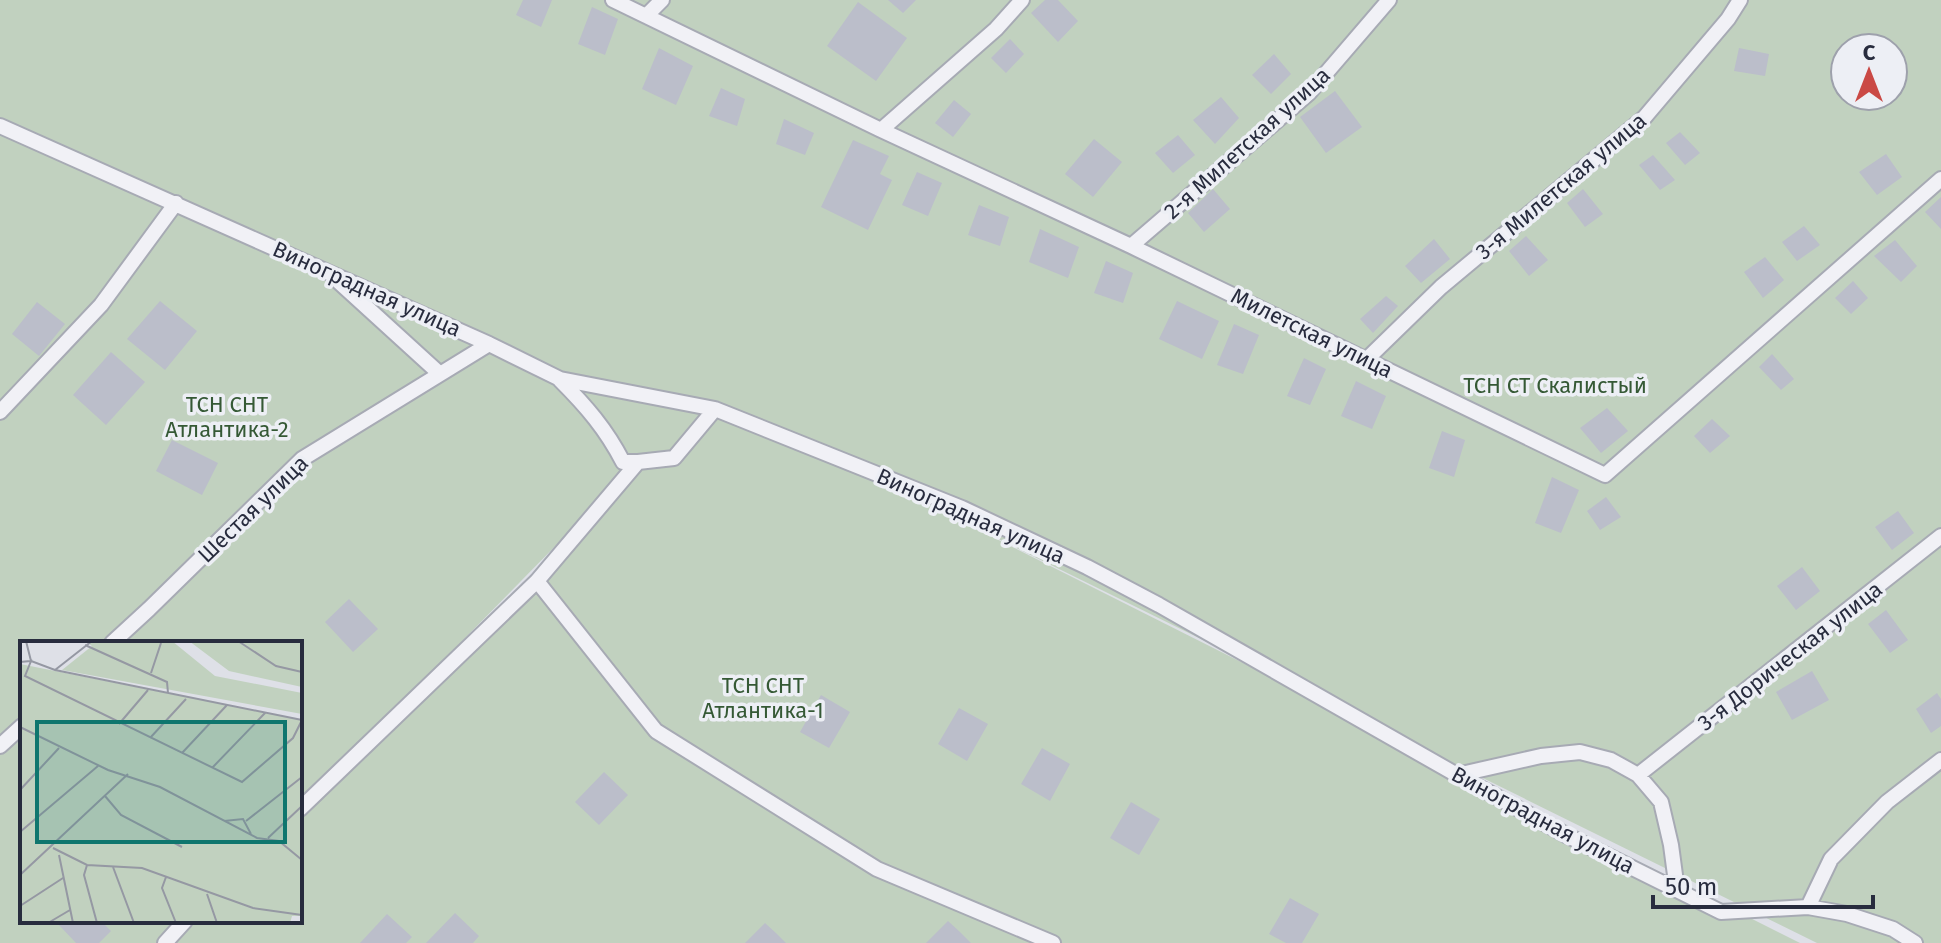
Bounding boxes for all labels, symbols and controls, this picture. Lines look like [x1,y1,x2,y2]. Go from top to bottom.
north arrow [1829,32,1909,112]
text: С [1863,39,1876,66]
street label: 2-я Милетская улица [1158,61,1336,225]
street label: 3-я Милетская улица [1470,107,1652,265]
street label: Виноградная улица [269,235,465,343]
street label: Милетская улица [1227,282,1397,384]
park label: ТСН СТ Скалистый [1463,372,1647,399]
park label: ТСН СНТ Атлантика-2 [165,391,289,443]
street label: Шестая улица [192,450,314,568]
street label: Виноградная улица [873,462,1069,570]
street label: 3-я Дорическая улица [1692,575,1888,737]
inset map [20,641,302,923]
park label: ТСН СНТ Атлантика-1 [702,672,824,724]
street label: Виноградная улица [1447,760,1639,880]
scale bar [1653,859,1873,909]
text: 50 m [1665,873,1717,901]

